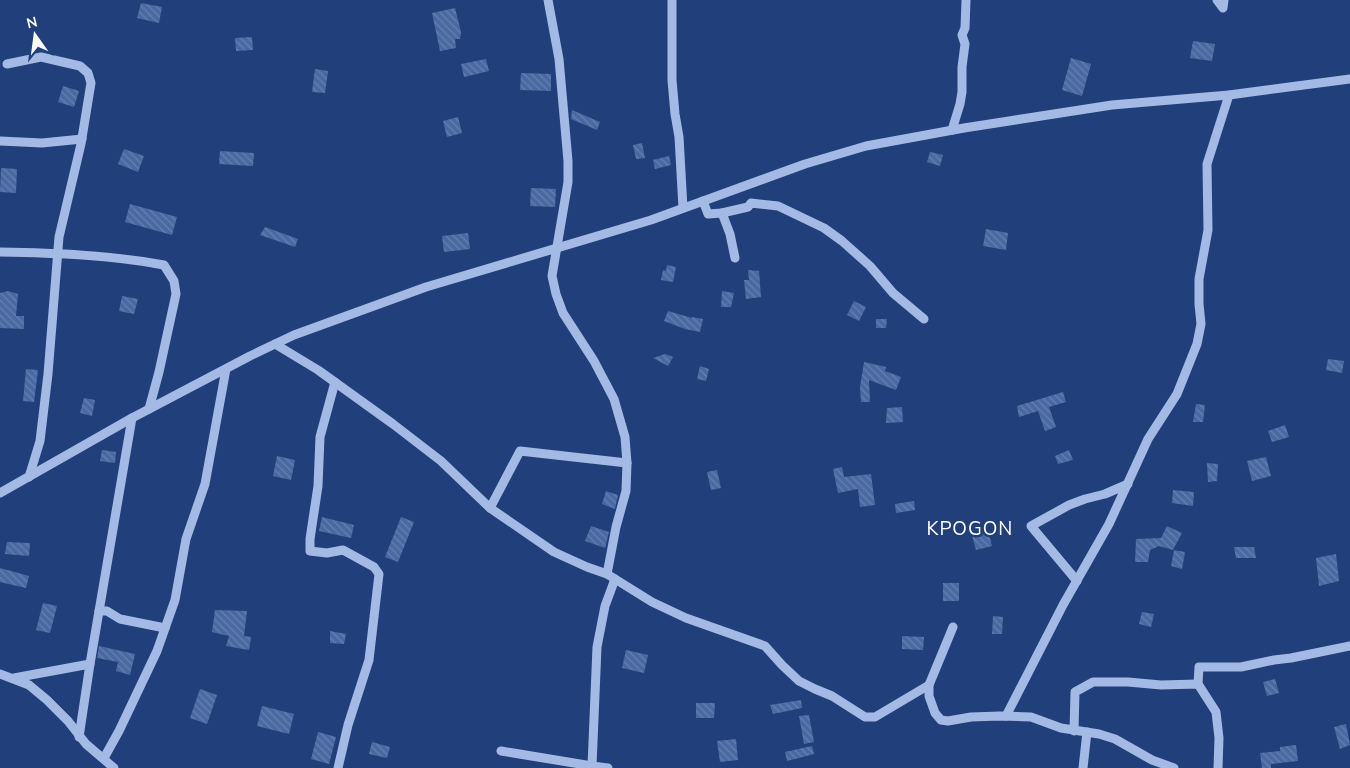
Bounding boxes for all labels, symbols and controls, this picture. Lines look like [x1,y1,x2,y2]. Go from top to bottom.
north arrow [10,10,60,60]
text: N [25,12,39,33]
district label: KPOGON [927,516,1013,542]

